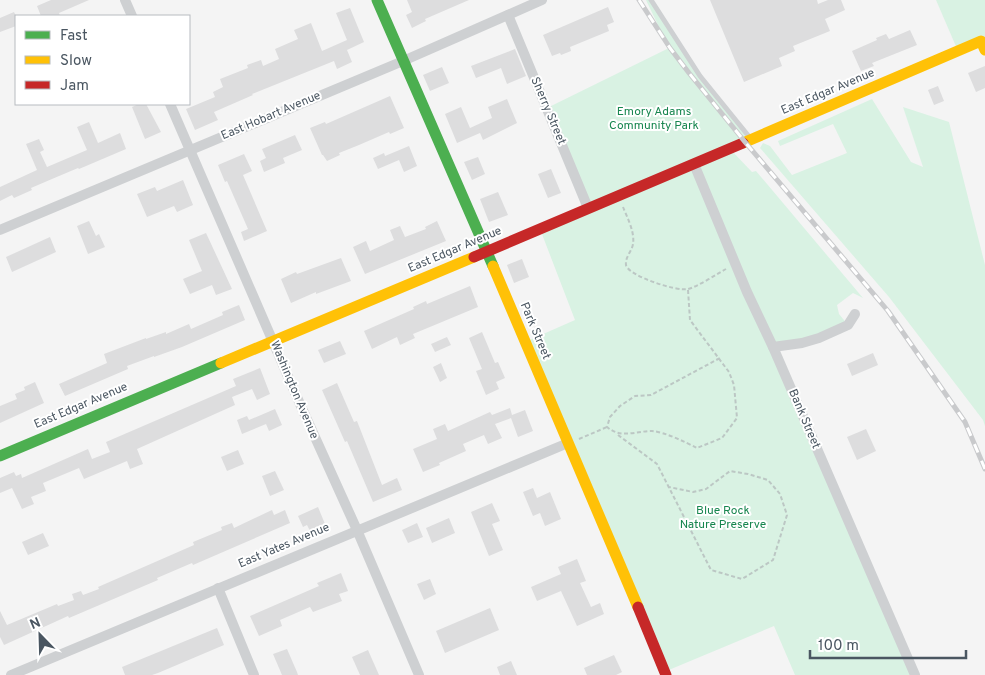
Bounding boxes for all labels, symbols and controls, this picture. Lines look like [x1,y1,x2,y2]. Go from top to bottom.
legend [15,15,190,105]
text: Fast [60,27,88,46]
text: Slow [60,52,92,71]
street label: East Edgar Avenue [779,65,877,119]
street label: Sherry Street [527,75,569,147]
text: Jam [60,77,89,96]
street label: East Hobart Avenue [219,88,323,144]
park label: Emory Adams Community Park [609,104,699,134]
street label: East Edgar Avenue [406,223,504,277]
street label: Park Street [516,300,554,362]
street label: Washington Avenue [266,338,322,442]
street label: East Edgar Avenue [32,379,130,433]
street label: Bank Street [784,387,824,451]
park label: Blue Rock Nature Preserve [680,503,766,533]
street label: East Yates Avenue [236,520,332,572]
north arrow [15,610,65,660]
text: N [28,615,43,634]
scale bar [810,628,966,660]
text: 100 m [818,637,859,656]

